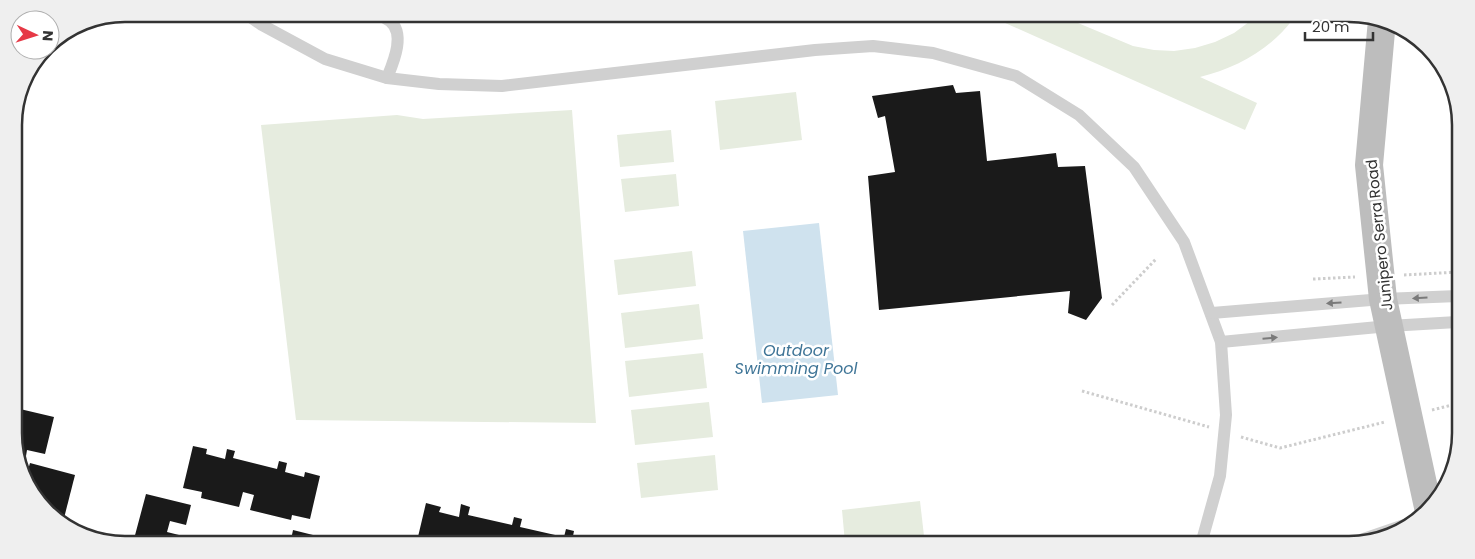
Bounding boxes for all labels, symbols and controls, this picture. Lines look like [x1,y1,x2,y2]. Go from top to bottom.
north arrow [10,10,60,60]
scale bar [1305,10,1372,42]
text: 20 m [1312,16,1350,37]
text: N [38,30,58,42]
street label: Junipero Serra Road [1361,158,1397,312]
one-way arrow [1412,294,1428,302]
one-way arrow [1326,299,1342,307]
one-way arrow [1262,333,1278,341]
water label: Outdoor Swimming Pool [735,339,857,380]

